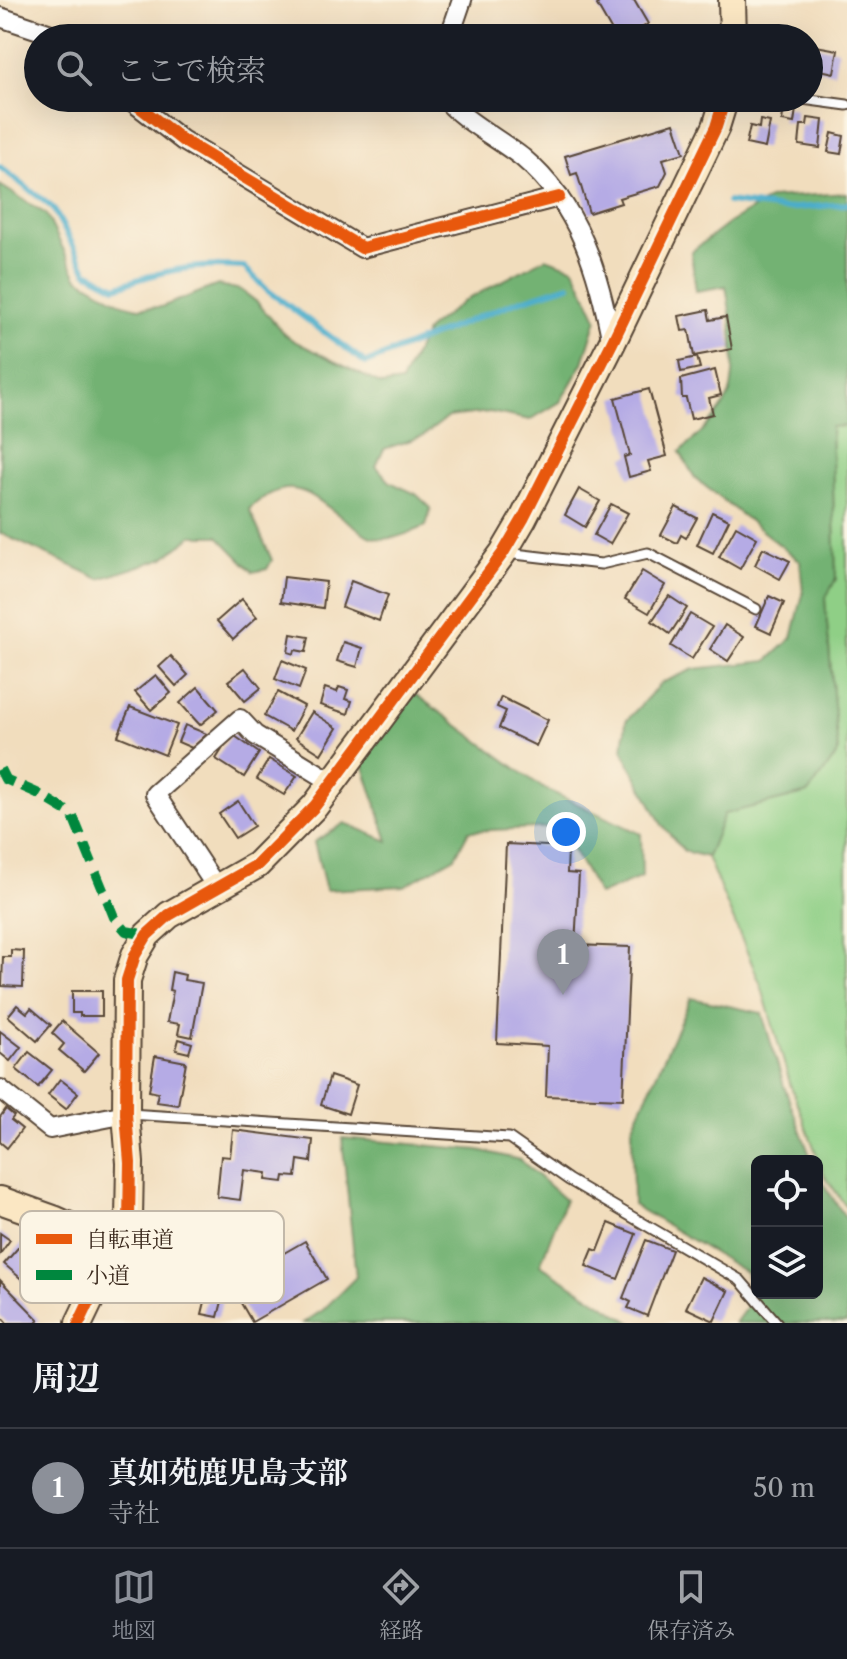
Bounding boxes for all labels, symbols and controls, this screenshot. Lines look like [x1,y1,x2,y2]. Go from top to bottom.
search box [24,24,823,112]
icon: search [52,46,96,90]
text: ここで検索 [116,52,266,89]
your location [546,812,586,852]
pin: 1 [537,929,589,995]
map controls [751,1155,823,1299]
button: locate [751,1155,823,1227]
legend [20,1211,284,1303]
text: 自転車道 [86,1226,174,1253]
button: layers [751,1227,823,1299]
text: 小道 [86,1262,130,1289]
text: 周辺 [32,1357,100,1399]
text: 真如苑鹿児島支部 [108,1454,348,1491]
text: 1 [52,1472,64,1504]
text: 50 m [753,1472,815,1504]
text: 寺社 [108,1497,160,1529]
tab: 地図 [112,1565,156,1644]
tab: 経路 [379,1565,423,1644]
tab: 保存済み [647,1565,735,1644]

